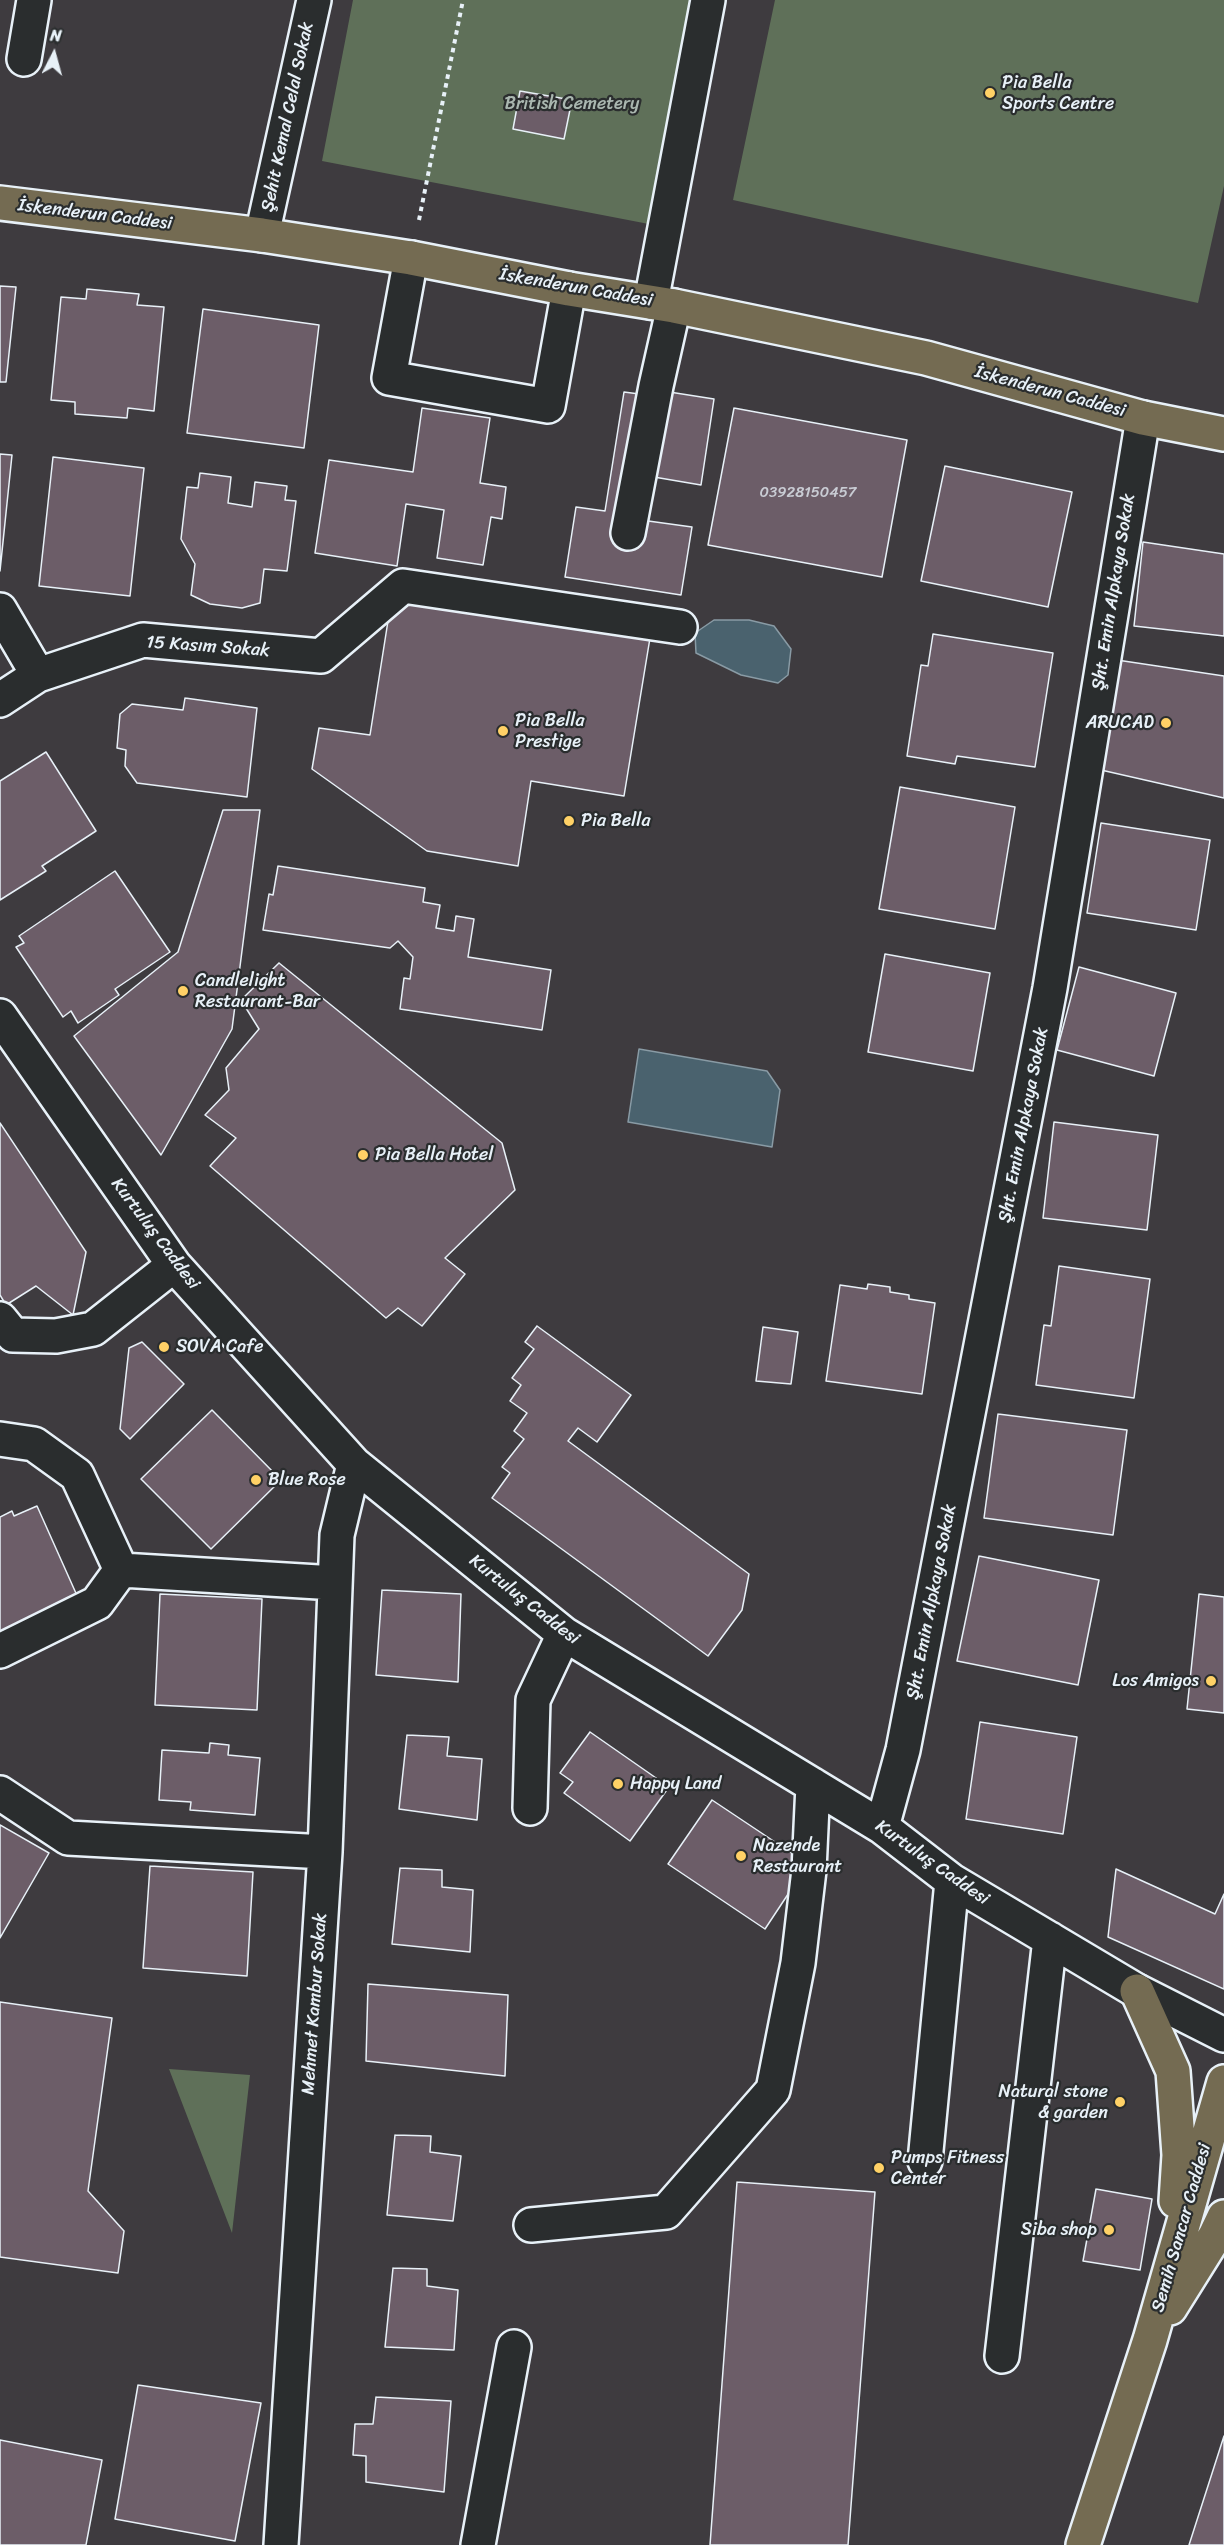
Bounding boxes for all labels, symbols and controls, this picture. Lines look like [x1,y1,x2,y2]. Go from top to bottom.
street label: Şehit Kemal Celal Sokak [257,20,319,214]
text: N [49,21,63,51]
north arrow [24,24,84,84]
place label: Pia Bella Sports Centre [1002,72,1114,115]
marker: Pia Bella Sports Centre [983,86,997,100]
park label: British Cemetery [505,93,639,115]
street label: İskenderun Caddesi [17,195,173,235]
street label: İskenderun Caddesi [498,264,654,312]
street label: İskenderun Caddesi [972,362,1128,422]
house number: 03928150457 [760,484,856,502]
street label: Şht. Emin Alpkaya Sokak [1088,492,1140,692]
street label: 15 Kasım Sokak [146,632,270,662]
place label: Pia Bella Prestige [515,710,585,752]
place label: ARUCAD [1086,712,1154,734]
marker: ARUCAD [1159,716,1173,730]
marker: Pia Bella Prestige [496,724,510,738]
place label: Pia Bella [581,810,651,832]
marker: Pia Bella [562,814,576,828]
place label: Candlelight Restaurant-Bar [195,970,320,1012]
marker: Candlelight Restaurant-Bar [176,984,190,998]
street label: Şht. Emin Alpkaya Sokak [994,1025,1054,1225]
place label: Pia Bella Hotel [375,1144,493,1166]
marker: Pia Bella Hotel [356,1148,370,1162]
street label: Kurtuluş Caddesi [106,1174,204,1294]
place label: SOVA Cafe [176,1336,264,1358]
marker: SOVA Cafe [157,1340,171,1354]
place label: Blue Rose [268,1469,346,1491]
marker: Blue Rose [249,1473,263,1487]
street label: Şht. Emin Alpkaya Sokak [902,1502,962,1702]
street label: Kurtuluş Caddesi [465,1550,583,1650]
place label: Los Amigos [1112,1670,1199,1692]
marker: Los Amigos [1204,1674,1218,1688]
place label: Happy Land [630,1773,721,1795]
marker: Happy Land [611,1777,625,1791]
street label: Kurtuluş Caddesi [871,1816,993,1910]
place label: Nazende Restaurant [753,1835,842,1878]
marker: Nazende Restaurant [734,1849,748,1863]
street label: Mehmet Kambur Sokak [298,1912,332,2096]
place label: Natural stone & garden [998,2081,1108,2124]
marker: Natural stone & garden [1113,2095,1127,2109]
street label: Semih Sancar Caddesi [1148,2141,1216,2315]
place label: Pumps Fitness Center [891,2147,1004,2190]
marker: Pumps Fitness Center [872,2161,886,2175]
place label: Siba shop [1021,2219,1097,2241]
marker: Siba shop [1102,2223,1116,2237]

